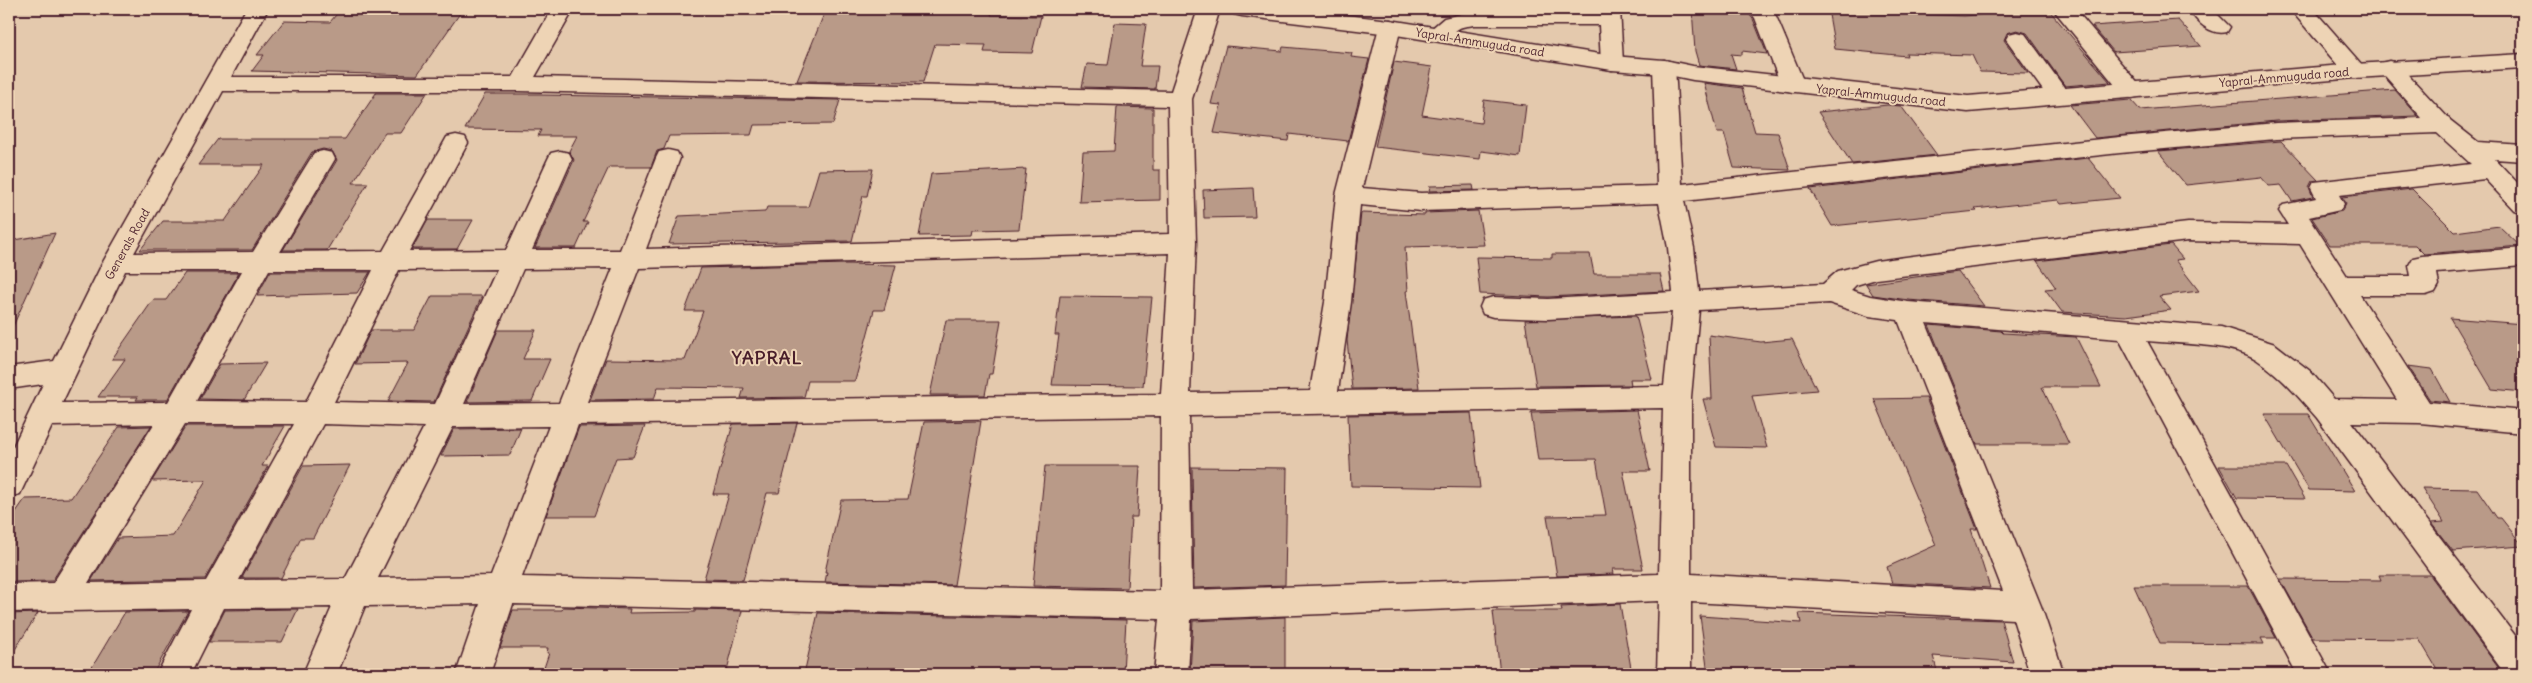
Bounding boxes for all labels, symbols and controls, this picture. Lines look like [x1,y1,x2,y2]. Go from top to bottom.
street label: Yapral-Ammuguda road [1414,24,1546,60]
street label: Yapral-Ammuguda road [2218,64,2350,90]
street label: Yapral-Ammuguda road [1815,81,1947,109]
street label: Generals Road [101,206,153,282]
district label: YAPRAL [731,346,802,369]

